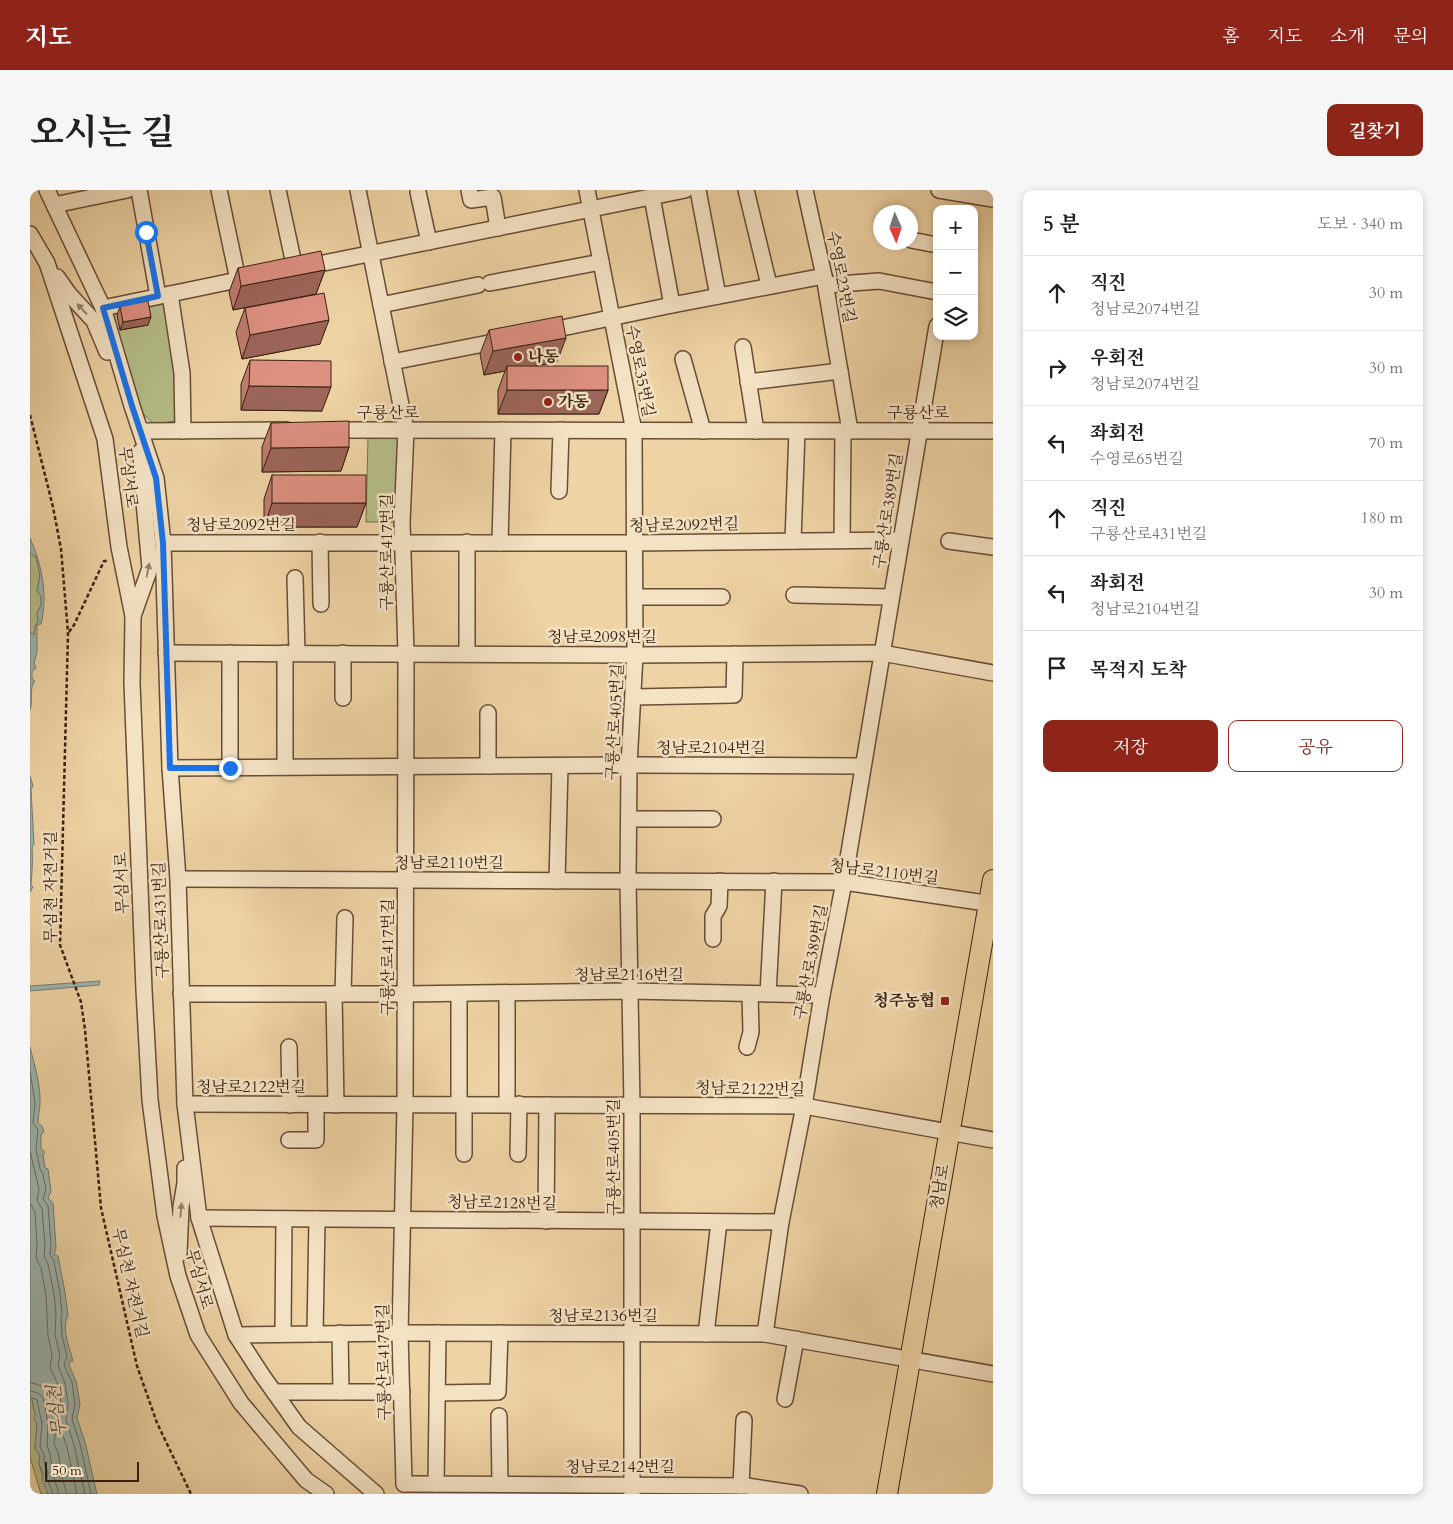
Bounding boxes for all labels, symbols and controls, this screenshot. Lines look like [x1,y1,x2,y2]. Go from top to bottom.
text: 지도 [25,21,71,54]
text: 홈 [1222,24,1240,49]
text: 지도 [1268,24,1302,49]
text: 소개 [1330,24,1365,49]
text: 문의 [1393,24,1428,49]
button: 길찾기 [1327,104,1423,156]
text: 오시는 길 [30,109,175,157]
north arrow [873,205,918,250]
map controls [933,205,978,340]
button: + [933,205,978,250]
text: 5 분 [1043,210,1080,239]
text: 도보 · 340 m [1317,213,1403,235]
route start [135,221,158,244]
street label: 수영로23번길 [821,229,861,325]
button: − [933,250,978,295]
text: 직진 [1090,270,1127,296]
icon: ahead [1043,279,1071,307]
text: 30 m [1369,282,1403,304]
button: layers [933,295,978,340]
text: 청남로2074번길 [1090,298,1200,320]
one-way arrow [77,302,88,315]
street label: 수영로35번길 [620,323,660,419]
text: 우회전 [1090,345,1145,371]
place label: 나동 [528,346,559,368]
marker: 나동 [512,351,524,363]
icon: right [1043,354,1071,382]
text: 30 m [1369,357,1403,379]
text: 청남로2074번길 [1090,373,1200,395]
place label: 가동 [558,391,589,413]
marker: 가동 [542,396,554,408]
street label: 구룡산로 [357,402,419,424]
street label: 구룡산로 [887,402,949,424]
text: 좌회전 [1090,420,1145,446]
icon: left [1043,429,1071,457]
text: 70 m [1369,432,1403,454]
street label: 무심서로 [113,445,143,510]
text: 수영로65번길 [1090,448,1184,470]
street label: 구룡산로389번길 [868,451,908,571]
street label: 구룡산로417번길 [376,493,398,611]
text: 직진 [1090,495,1127,521]
icon: ahead [1043,504,1071,532]
text: 180 m [1361,507,1403,529]
street label: 청남로2092번길 [629,513,739,537]
street label: 청남로2092번길 [186,514,296,536]
text: 구룡산로431번길 [1090,523,1207,545]
one-way arrow [144,562,152,577]
text: 좌회전 [1090,570,1145,596]
icon: left [1043,579,1071,607]
text: 30 m [1369,582,1403,604]
text: 청남로2104번길 [1090,598,1200,620]
street label: 청남로2098번길 [547,626,657,648]
icon: arrive [1043,654,1071,682]
text: 목적지 도착 [1090,657,1187,683]
street label: 구룡산로405번길 [601,663,629,781]
button: 저장 [1043,720,1218,772]
button: 공유 [1228,720,1403,772]
street label: 청남로2104번길 [656,737,766,759]
route end [219,757,242,780]
street label: 무심천 자전거길 [40,831,62,943]
street label: 무심서로 [110,851,134,914]
street label: 청남로2110번길 [394,852,504,874]
street label: 청남로2110번길 [828,854,940,890]
street label: 구룡산로431번길 [148,861,174,979]
street label: 구룡산로417번길 [377,898,399,1016]
street label: 구룡산로389번길 [789,902,833,1022]
street label: 청남로2116번길 [574,964,684,986]
place label: 청주농협 [873,990,935,1012]
marker: 청주농협 [939,995,951,1007]
street label: 청남로2122번길 [196,1076,306,1098]
street label: 청남로2122번길 [695,1077,805,1101]
street label: 구룡산로405번길 [603,1098,625,1216]
street label: 청남로 [925,1162,955,1212]
street label: 청남로2128번길 [447,1191,557,1215]
one-way arrow [177,1201,185,1217]
street label: 무심천 자전거길 [107,1226,153,1340]
street label: 무심서로 [180,1246,218,1312]
street label: 구룡산로417번길 [372,1303,396,1421]
street label: 청남로2136번길 [548,1305,658,1327]
water label: 무심천 [41,1382,73,1438]
street label: 청남로2142번길 [565,1456,675,1478]
scale bar [45,1459,139,1482]
text: 50 m [52,1461,82,1480]

